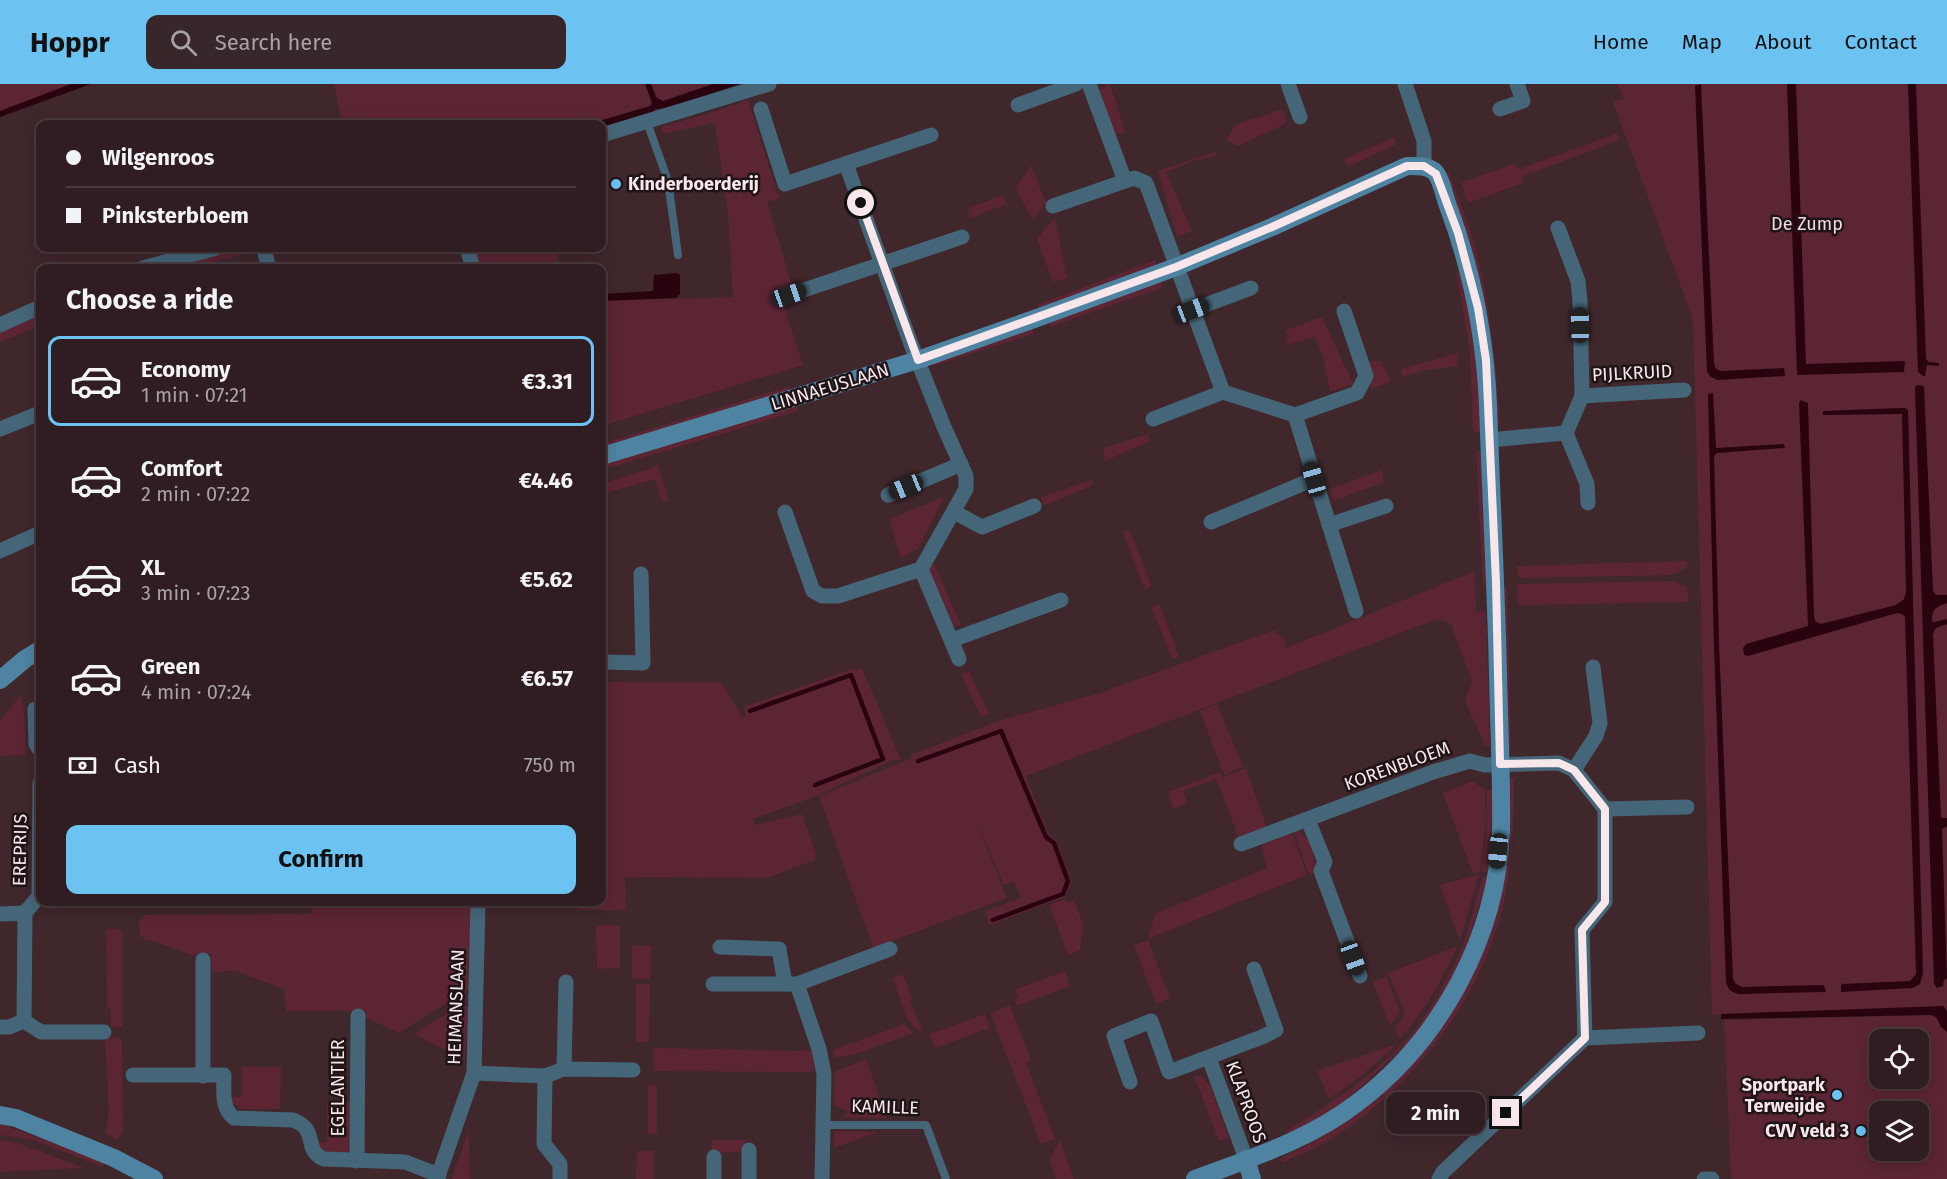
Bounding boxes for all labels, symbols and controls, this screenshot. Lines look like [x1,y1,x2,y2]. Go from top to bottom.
search box [146,15,566,69]
text: Hoppr [30,26,110,59]
icon: search [167,26,200,59]
text: Search here [215,29,332,56]
text: Home [1593,29,1649,55]
text: Map [1682,29,1722,55]
text: About [1755,29,1812,55]
text: Contact [1845,29,1917,55]
text: Wilgenroos [102,144,214,171]
place label: Kinderboerderij [628,173,759,195]
marker: Kinderboerderij [609,177,623,191]
route start [847,189,874,216]
text: Pinksterbloem [102,202,249,229]
park label: De Zump [1771,213,1843,235]
car [769,281,809,309]
text: Choose a ride [66,284,233,316]
car [1172,295,1212,325]
car [1571,307,1589,343]
icon: car [69,354,123,408]
text: Economy [141,356,230,383]
street label: LINNAEUSLAAN [768,359,892,415]
street label: PIJLKRUID [1591,360,1673,386]
text: €3.31 [522,368,573,395]
text: 1 min · 07:21 [141,383,247,407]
icon: car [69,453,123,507]
text: Comfort [141,455,222,482]
car [1300,459,1328,499]
text: €4.46 [519,467,573,494]
car [886,472,926,502]
text: 2 min · 07:22 [141,482,250,506]
icon: car [69,552,123,606]
text: XL [141,554,165,581]
text: €5.62 [520,566,573,593]
text: 3 min · 07:23 [141,581,250,605]
icon: car [69,651,123,705]
text: Green [141,653,200,680]
text: €6.57 [521,665,573,692]
text: 4 min · 07:24 [141,680,251,704]
street label: KORENBLOEM [1341,737,1453,795]
icon: cash [66,749,99,782]
text: Cash [114,752,161,779]
text: 750 m [524,753,576,777]
street label: EREPRIJS [8,814,32,886]
button: Confirm [66,825,576,894]
car [1487,832,1509,870]
car [1338,938,1368,978]
street label: HEIMANSLAAN [443,949,469,1065]
map controls [1869,1029,1929,1161]
button: locate [1869,1029,1929,1089]
street label: EGELANTIER [327,1039,349,1137]
street label: KLAPROOS [1221,1058,1271,1146]
place label: Sportpark Terweijde [1742,1074,1826,1117]
marker: Sportpark Terweijde [1830,1088,1844,1102]
callout: 2 min [1386,1092,1485,1134]
street label: KAMILLE [851,1095,919,1119]
route end [1492,1099,1519,1126]
text: 2 min [1411,1101,1460,1125]
button: layers [1869,1101,1929,1161]
place label: CVV veld 3 [1765,1120,1849,1142]
marker: CVV veld 3 [1854,1124,1868,1138]

